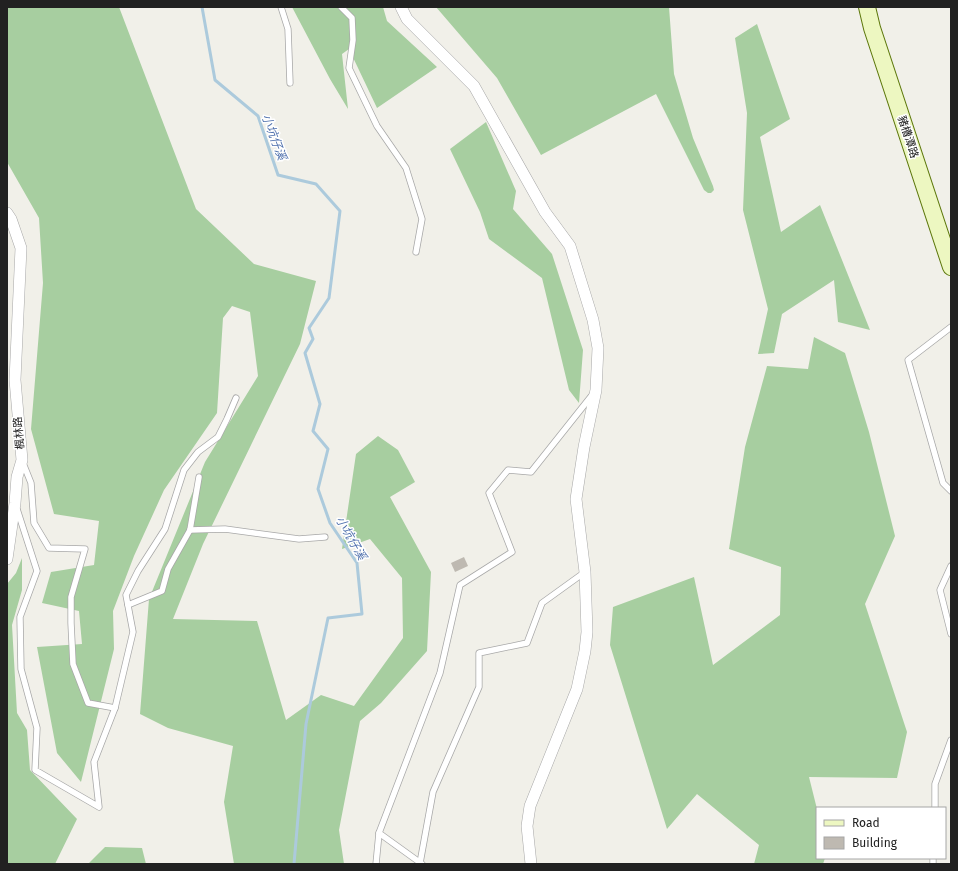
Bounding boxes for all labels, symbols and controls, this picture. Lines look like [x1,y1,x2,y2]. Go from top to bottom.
water label: 小坑仔溪 [259,112,290,164]
street label: 豬槽潭路 [895,114,921,160]
street label: 楓林路 [11,416,27,450]
water label: 小坑仔溪 [333,514,370,564]
legend [816,807,946,859]
text: Road [852,816,880,830]
text: Building [852,836,898,850]

